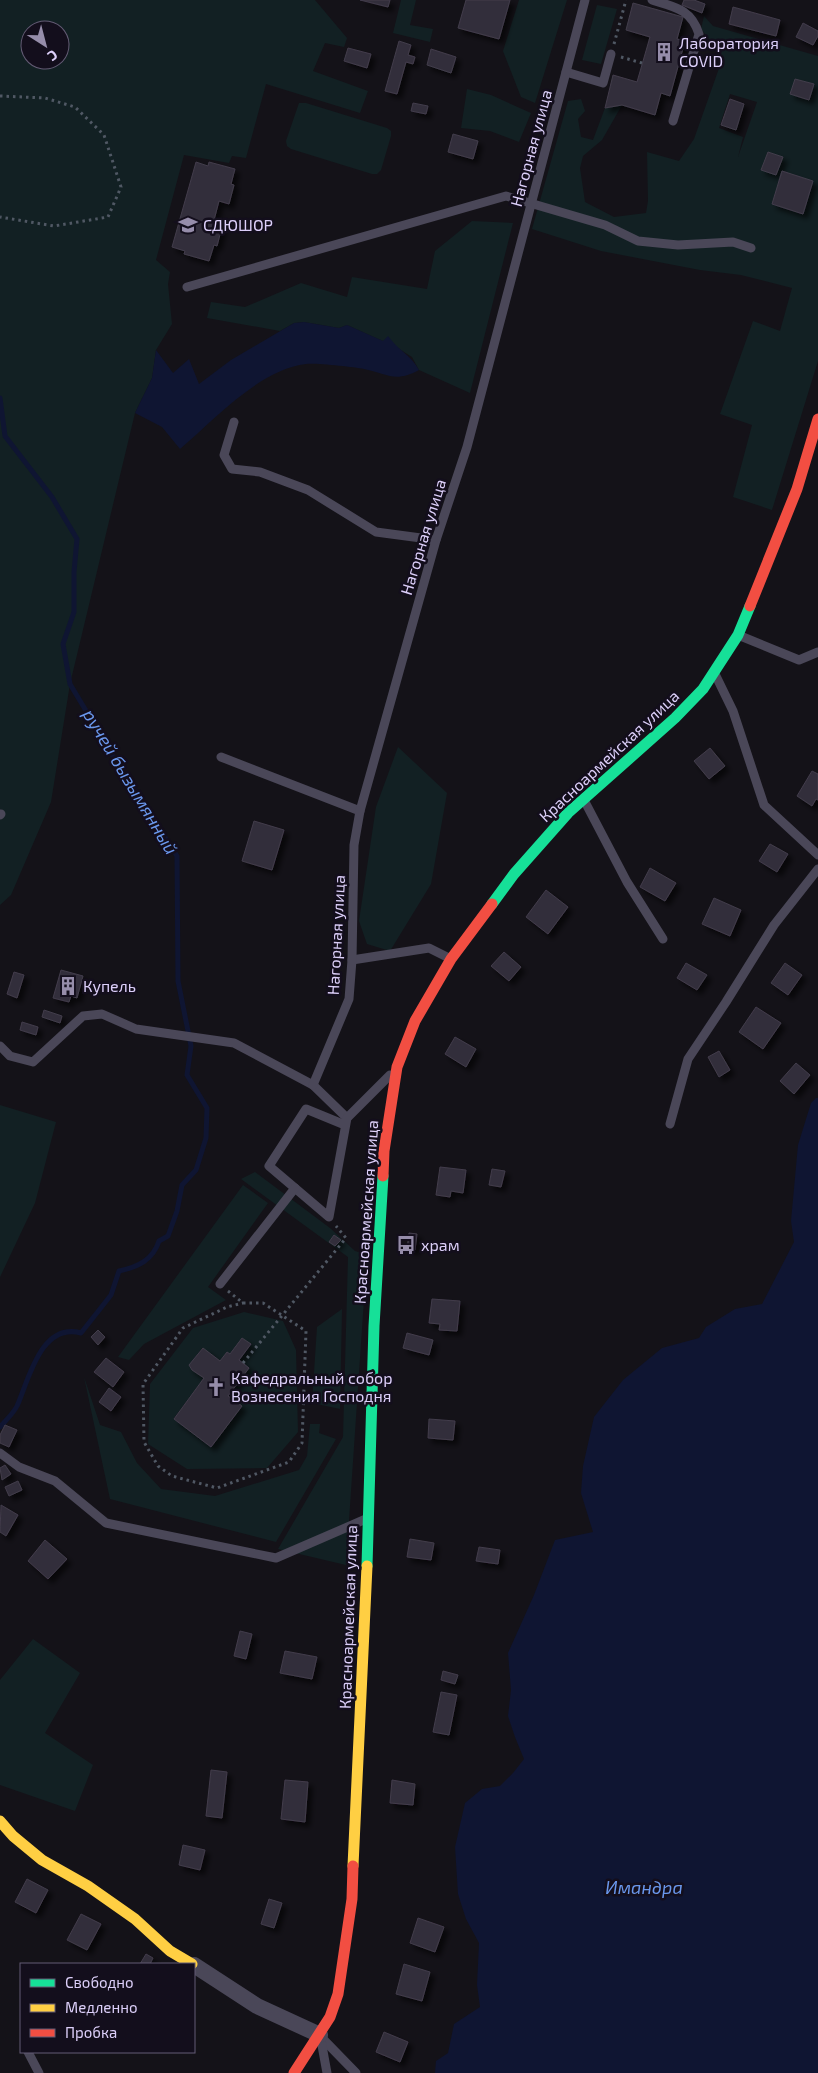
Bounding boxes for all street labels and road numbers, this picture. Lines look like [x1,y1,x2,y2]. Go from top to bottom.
street label: Нагорная улица [506,87,556,209]
street label: Нагорная улица [396,477,450,597]
street label: Красноармейская улица [535,686,683,826]
street label: Нагорная улица [323,874,349,996]
street label: Красноармейская улица [350,1119,382,1305]
street label: Красноармейская улица [335,1524,361,1710]

